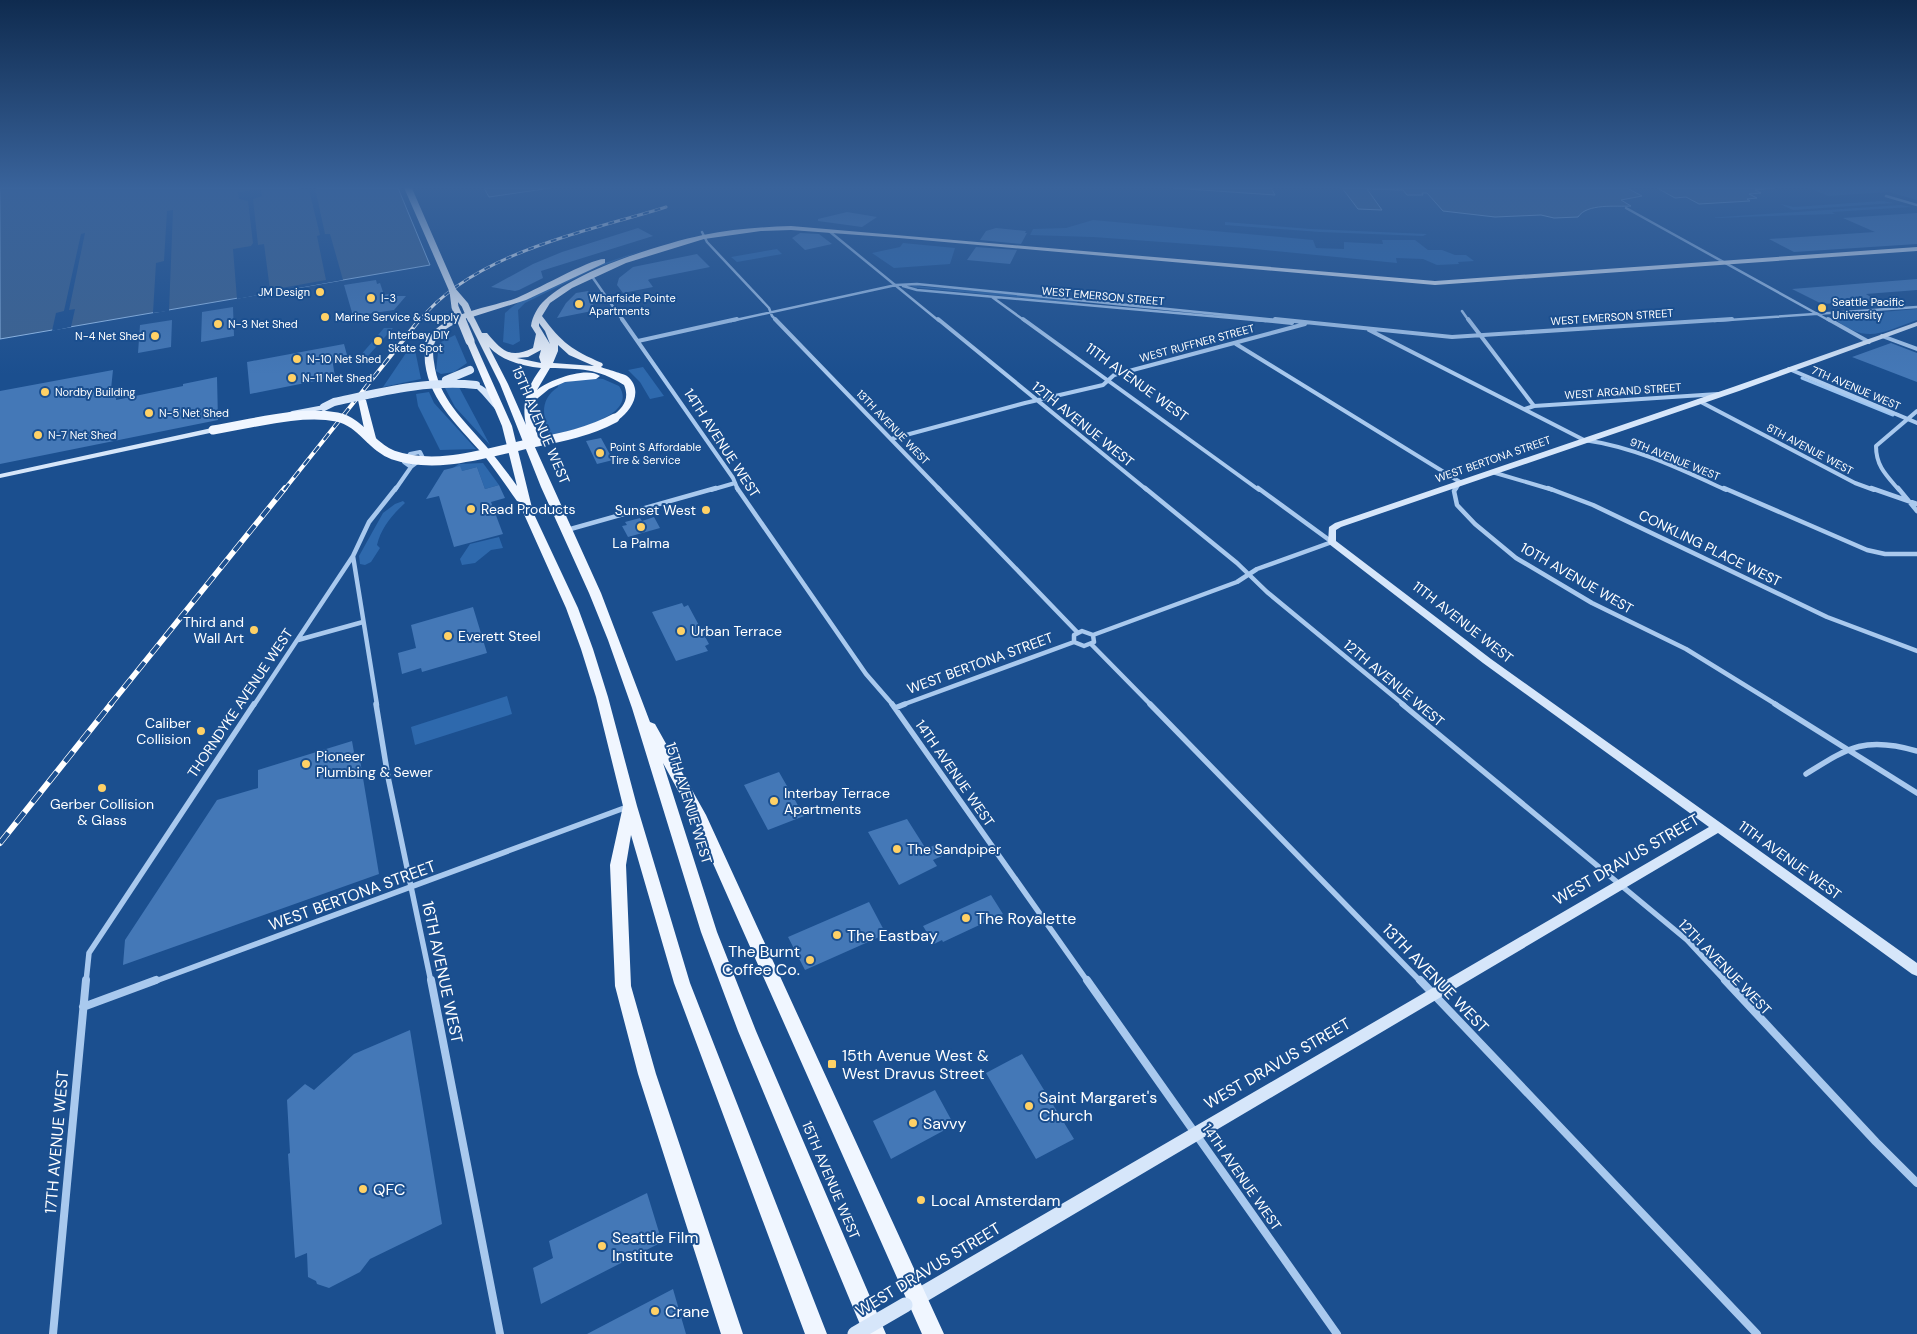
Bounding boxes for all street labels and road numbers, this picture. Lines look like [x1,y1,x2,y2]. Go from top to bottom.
street label: WEST EMERSON STREET [1041,284,1165,308]
street label: WEST EMERSON STREET [1550,306,1674,328]
street label: WEST RUFFNER STREET [1138,321,1256,365]
street label: 11TH AVENUE WEST [1082,339,1192,425]
street label: 15TH AVENUE WEST [508,363,574,487]
street label: 7TH AVENUE WEST [1809,363,1903,413]
street label: 12TH AVENUE WEST [1028,377,1138,471]
street label: WEST ARGAND STREET [1564,380,1682,402]
street label: 14TH AVENUE WEST [680,385,764,501]
street label: 13TH AVENUE WEST [854,386,932,468]
street label: 8TH AVENUE WEST [1764,420,1856,478]
street label: WEST BERTONA STREET [1433,433,1553,485]
street label: 9TH AVENUE WEST [1628,435,1722,483]
street label: CONKLING PLACE WEST [1636,506,1784,590]
street label: 10TH AVENUE WEST [1517,538,1637,618]
street label: 11TH AVENUE WEST [1409,577,1517,667]
street label: THORNDYKE AVENUE WEST [183,625,297,781]
street label: WEST BERTONA STREET [904,628,1056,698]
street label: 12TH AVENUE WEST [1340,636,1448,731]
street label: 14TH AVENUE WEST [911,716,999,830]
street label: 15TH AVENUE WEST [662,740,716,866]
street label: WEST DRAVUS STREET [1549,809,1703,910]
street label: 11TH AVENUE WEST [1735,817,1845,903]
street label: WEST BERTONA STREET [266,855,439,935]
street label: 16TH AVENUE WEST [417,899,468,1045]
street label: 12TH AVENUE WEST [1675,915,1775,1019]
street label: 13TH AVENUE WEST [1378,919,1493,1038]
street label: WEST DRAVUS STREET [1200,1013,1354,1114]
street label: 17TH AVENUE WEST [40,1069,73,1215]
street label: 15TH AVENUE WEST [798,1118,864,1242]
street label: 14TH AVENUE WEST [1198,1120,1286,1234]
street label: WEST DRAVUS STREET [852,1218,1005,1321]

